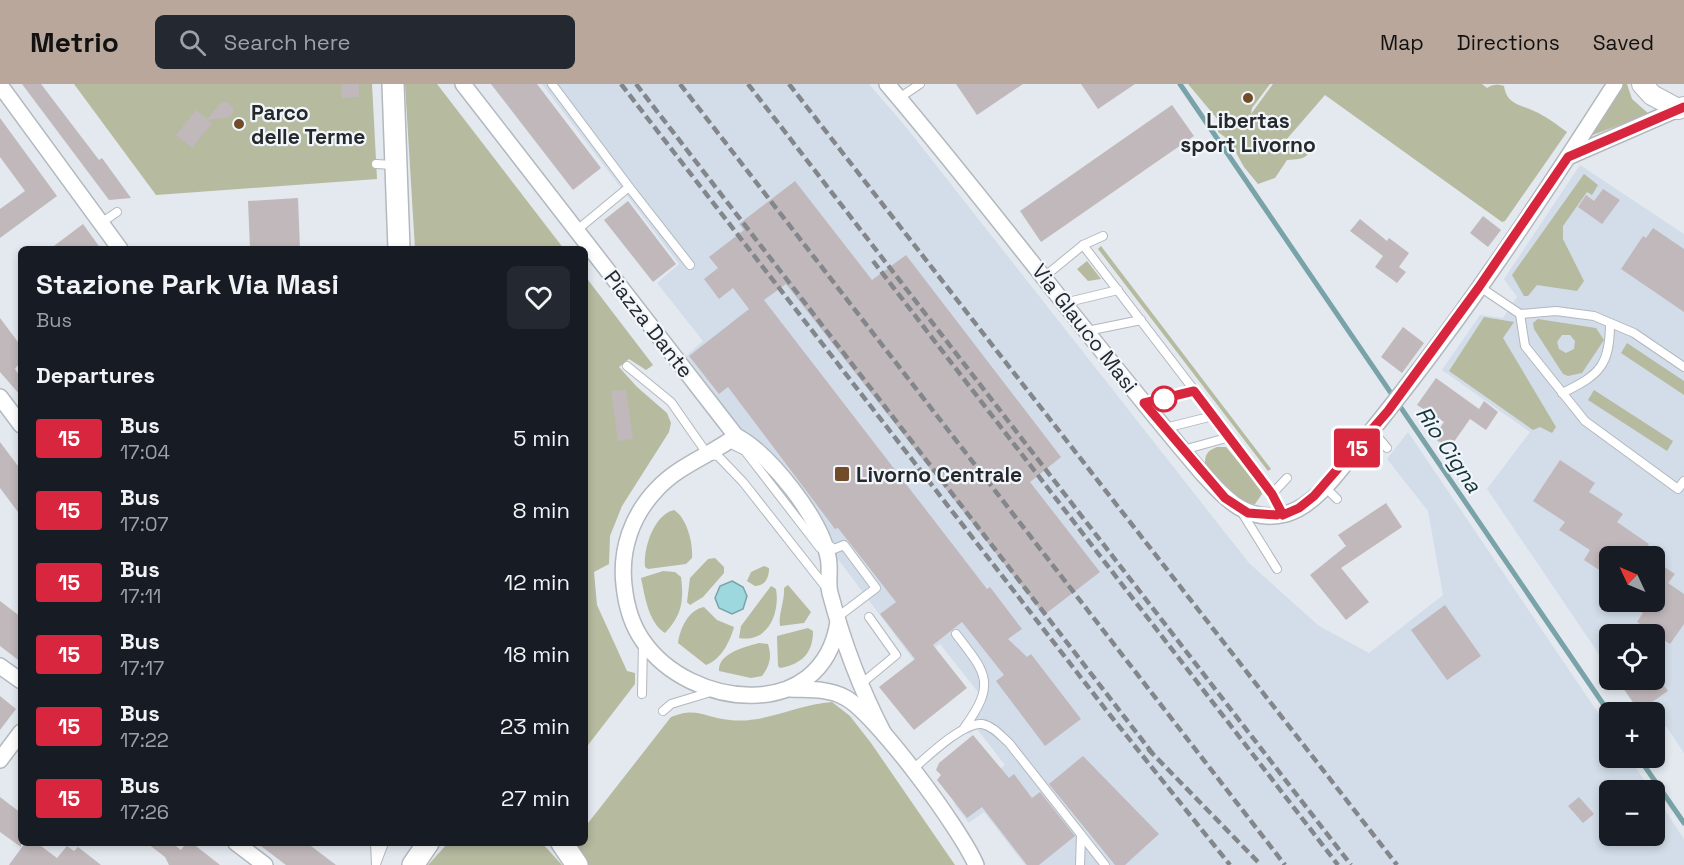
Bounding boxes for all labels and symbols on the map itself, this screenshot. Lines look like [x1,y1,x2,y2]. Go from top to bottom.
marker: Libertas sport Livorno [1241,91,1255,105]
place label: Parco delle Terme [251,99,365,150]
place label: Libertas sport Livorno [1180,107,1316,158]
marker: Parco delle Terme [232,117,246,131]
street label: Via Glauco Masi [1026,258,1144,398]
street label: Piazza Dante [599,265,699,383]
unlabelled marker [1151,386,1177,412]
water label: Rio Cigna [1410,400,1488,498]
line badge: 15 [1330,428,1384,468]
place label: Livorno Centrale [856,461,1022,488]
marker: Livorno Centrale [833,465,851,483]
north arrow [1599,546,1665,612]

